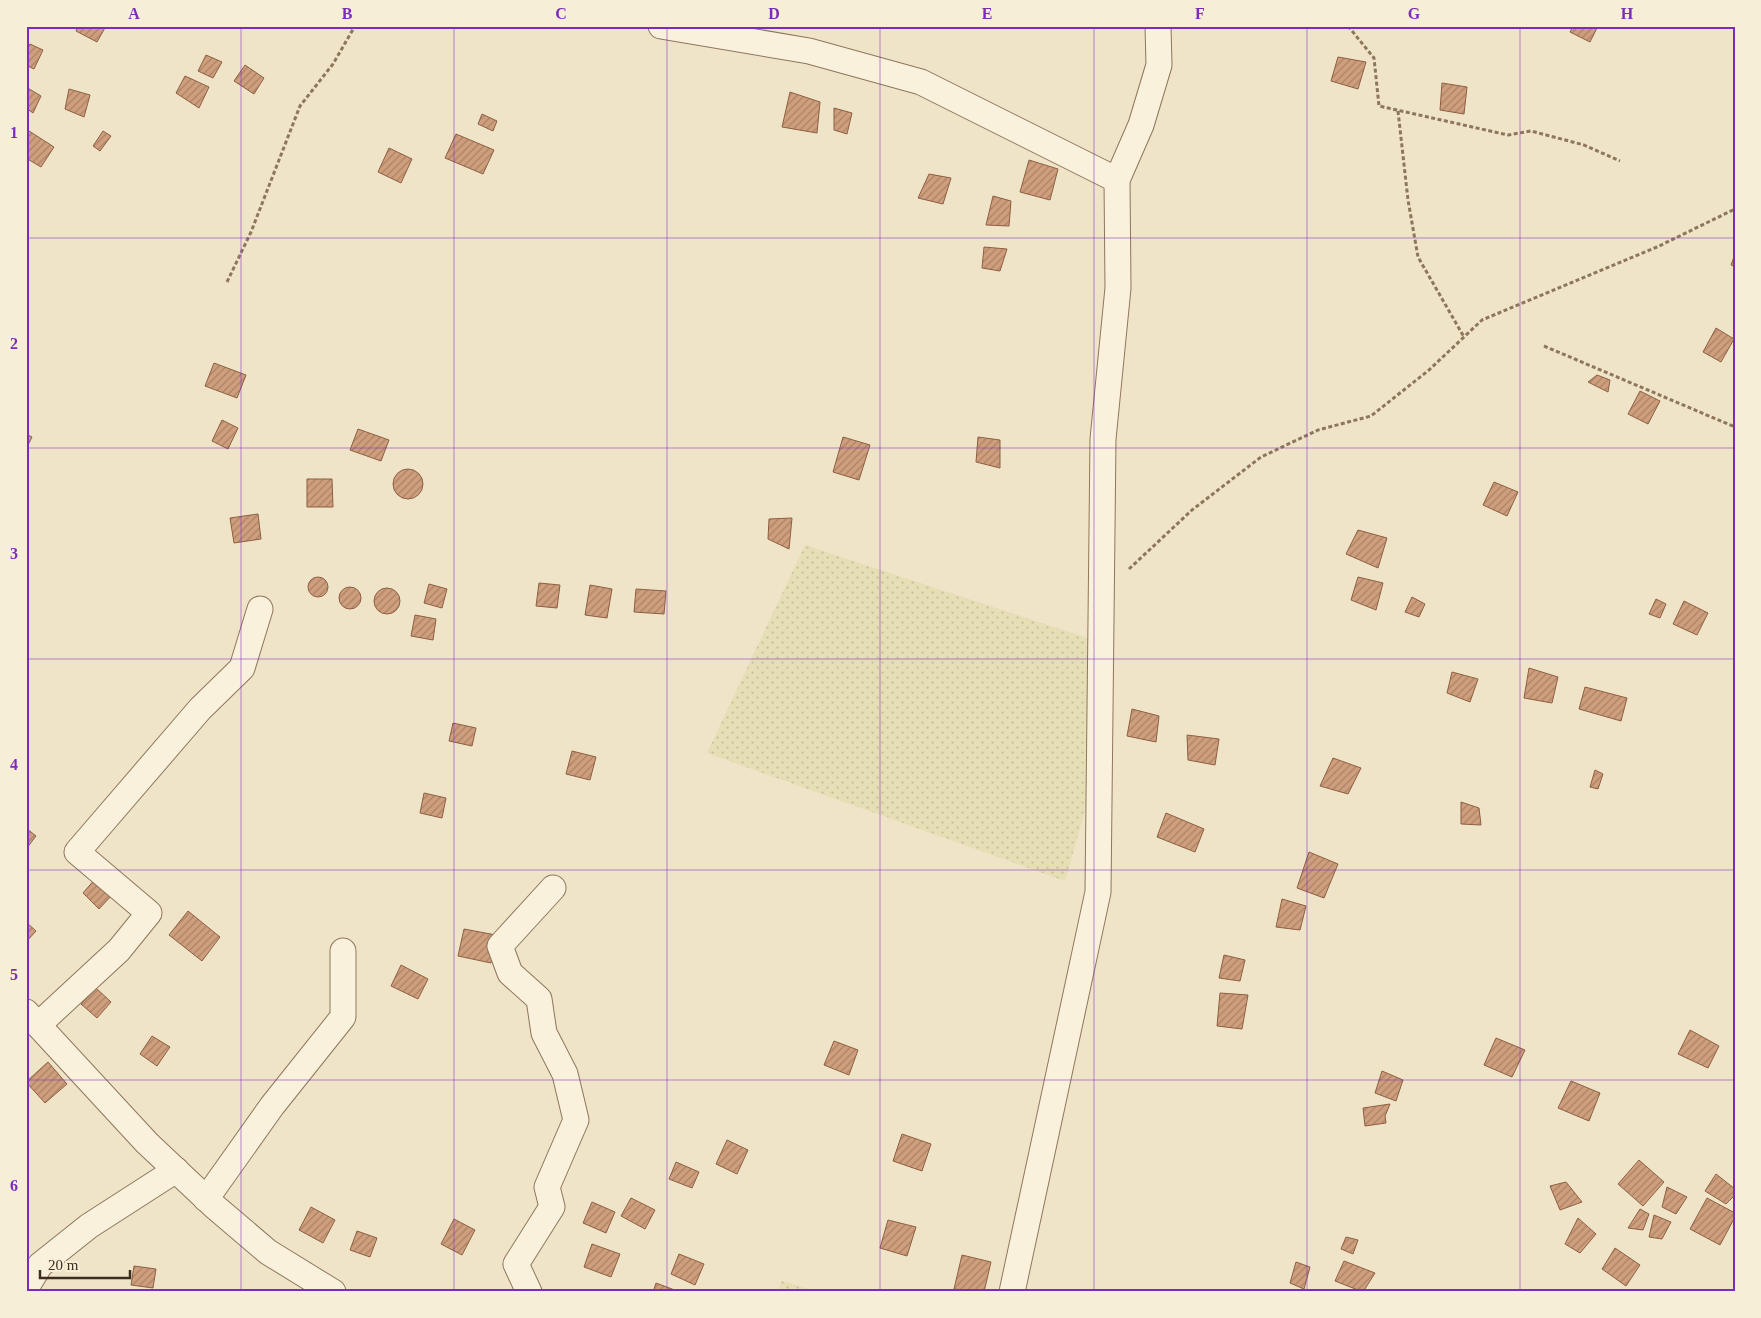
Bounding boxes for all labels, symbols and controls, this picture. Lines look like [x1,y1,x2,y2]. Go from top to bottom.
text: A [128,5,140,22]
text: B [342,5,353,22]
text: C [555,5,567,22]
text: D [768,5,780,22]
text: E [982,5,992,22]
text: F [1195,5,1205,22]
text: G [1408,5,1421,22]
text: H [1621,5,1634,22]
text: 1 [10,124,18,141]
text: 2 [10,335,18,352]
text: 3 [10,545,18,562]
text: 4 [10,756,18,773]
text: 5 [10,966,18,983]
text: 6 [10,1177,18,1194]
scale bar [40,1248,130,1280]
text: 20 m [48,1257,79,1273]

